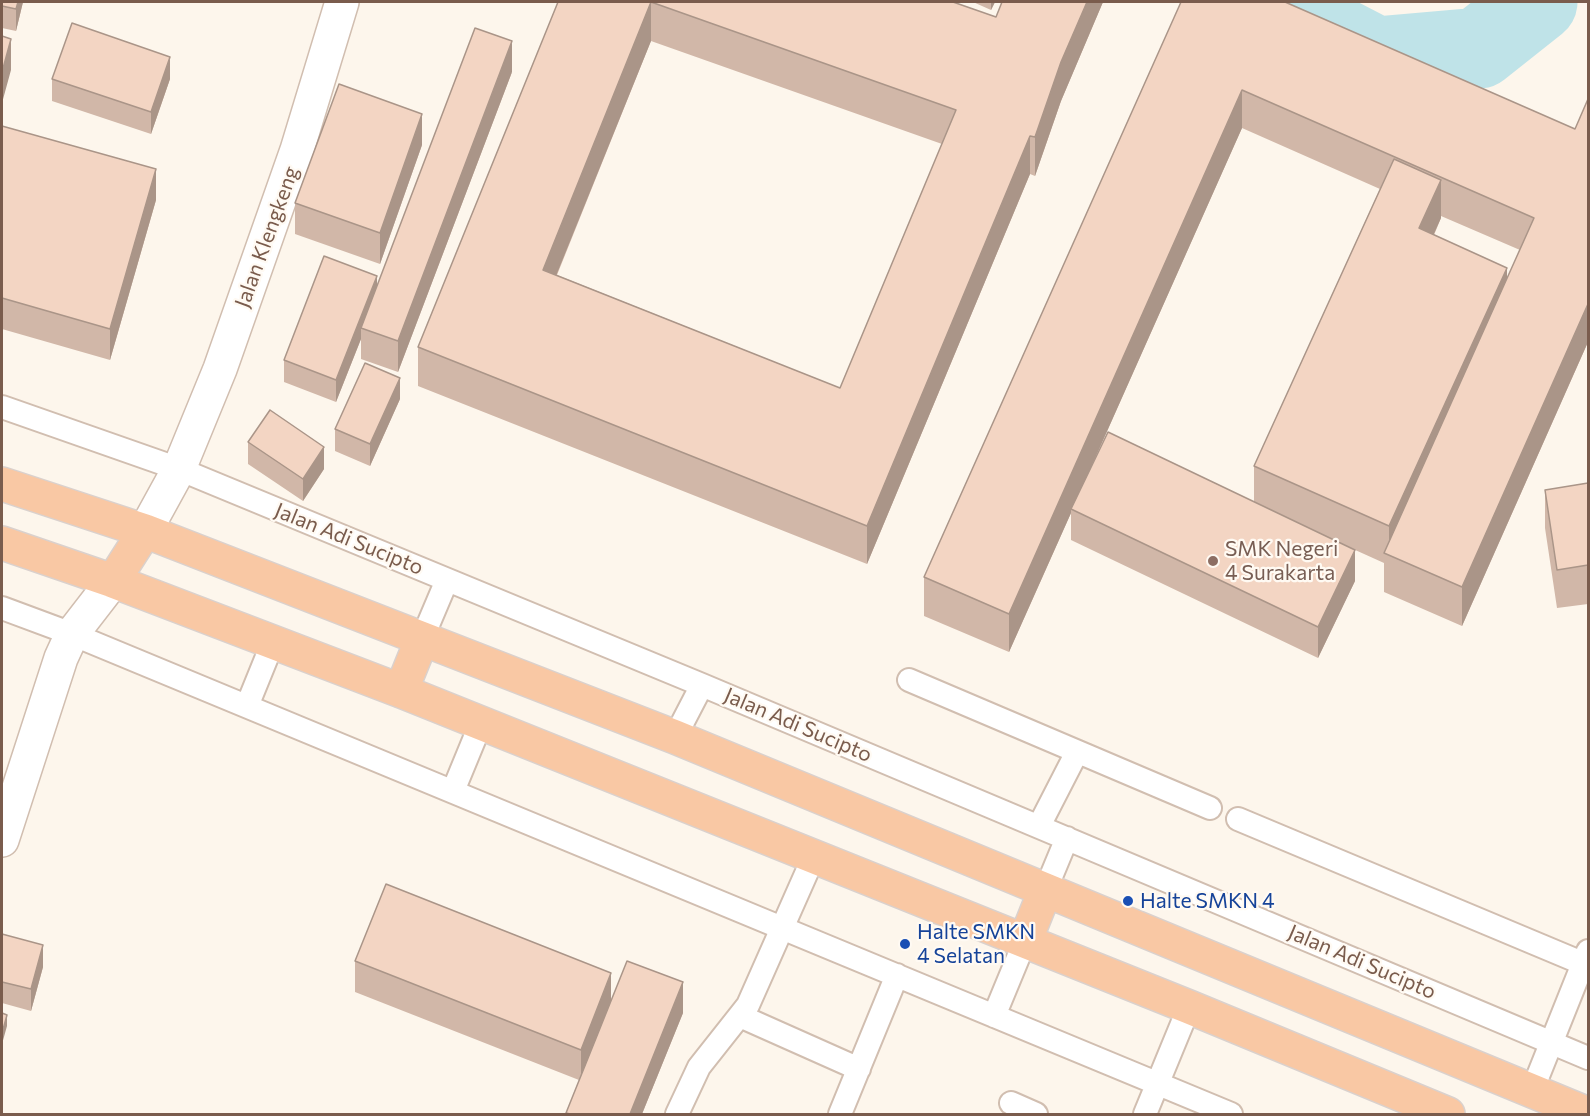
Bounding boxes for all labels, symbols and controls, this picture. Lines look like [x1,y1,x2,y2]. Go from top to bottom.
street label: Jalan Klengkeng [230,163,304,311]
street label: Jalan Adi Sucipto [271,498,427,580]
place label: SMK Negeri 4 Surakarta [1225,536,1338,586]
marker: SMK Negeri 4 Surakarta [1206,554,1220,568]
street label: Jalan Adi Sucipto [720,683,876,767]
place label: Halte SMKN 4 [1140,888,1275,914]
marker: Halte SMKN 4 [1121,894,1135,908]
place label: Halte SMKN 4 Selatan [917,919,1035,969]
street label: Jalan Adi Sucipto [1284,920,1440,1004]
marker: Halte SMKN 4 Selatan [898,937,912,951]

